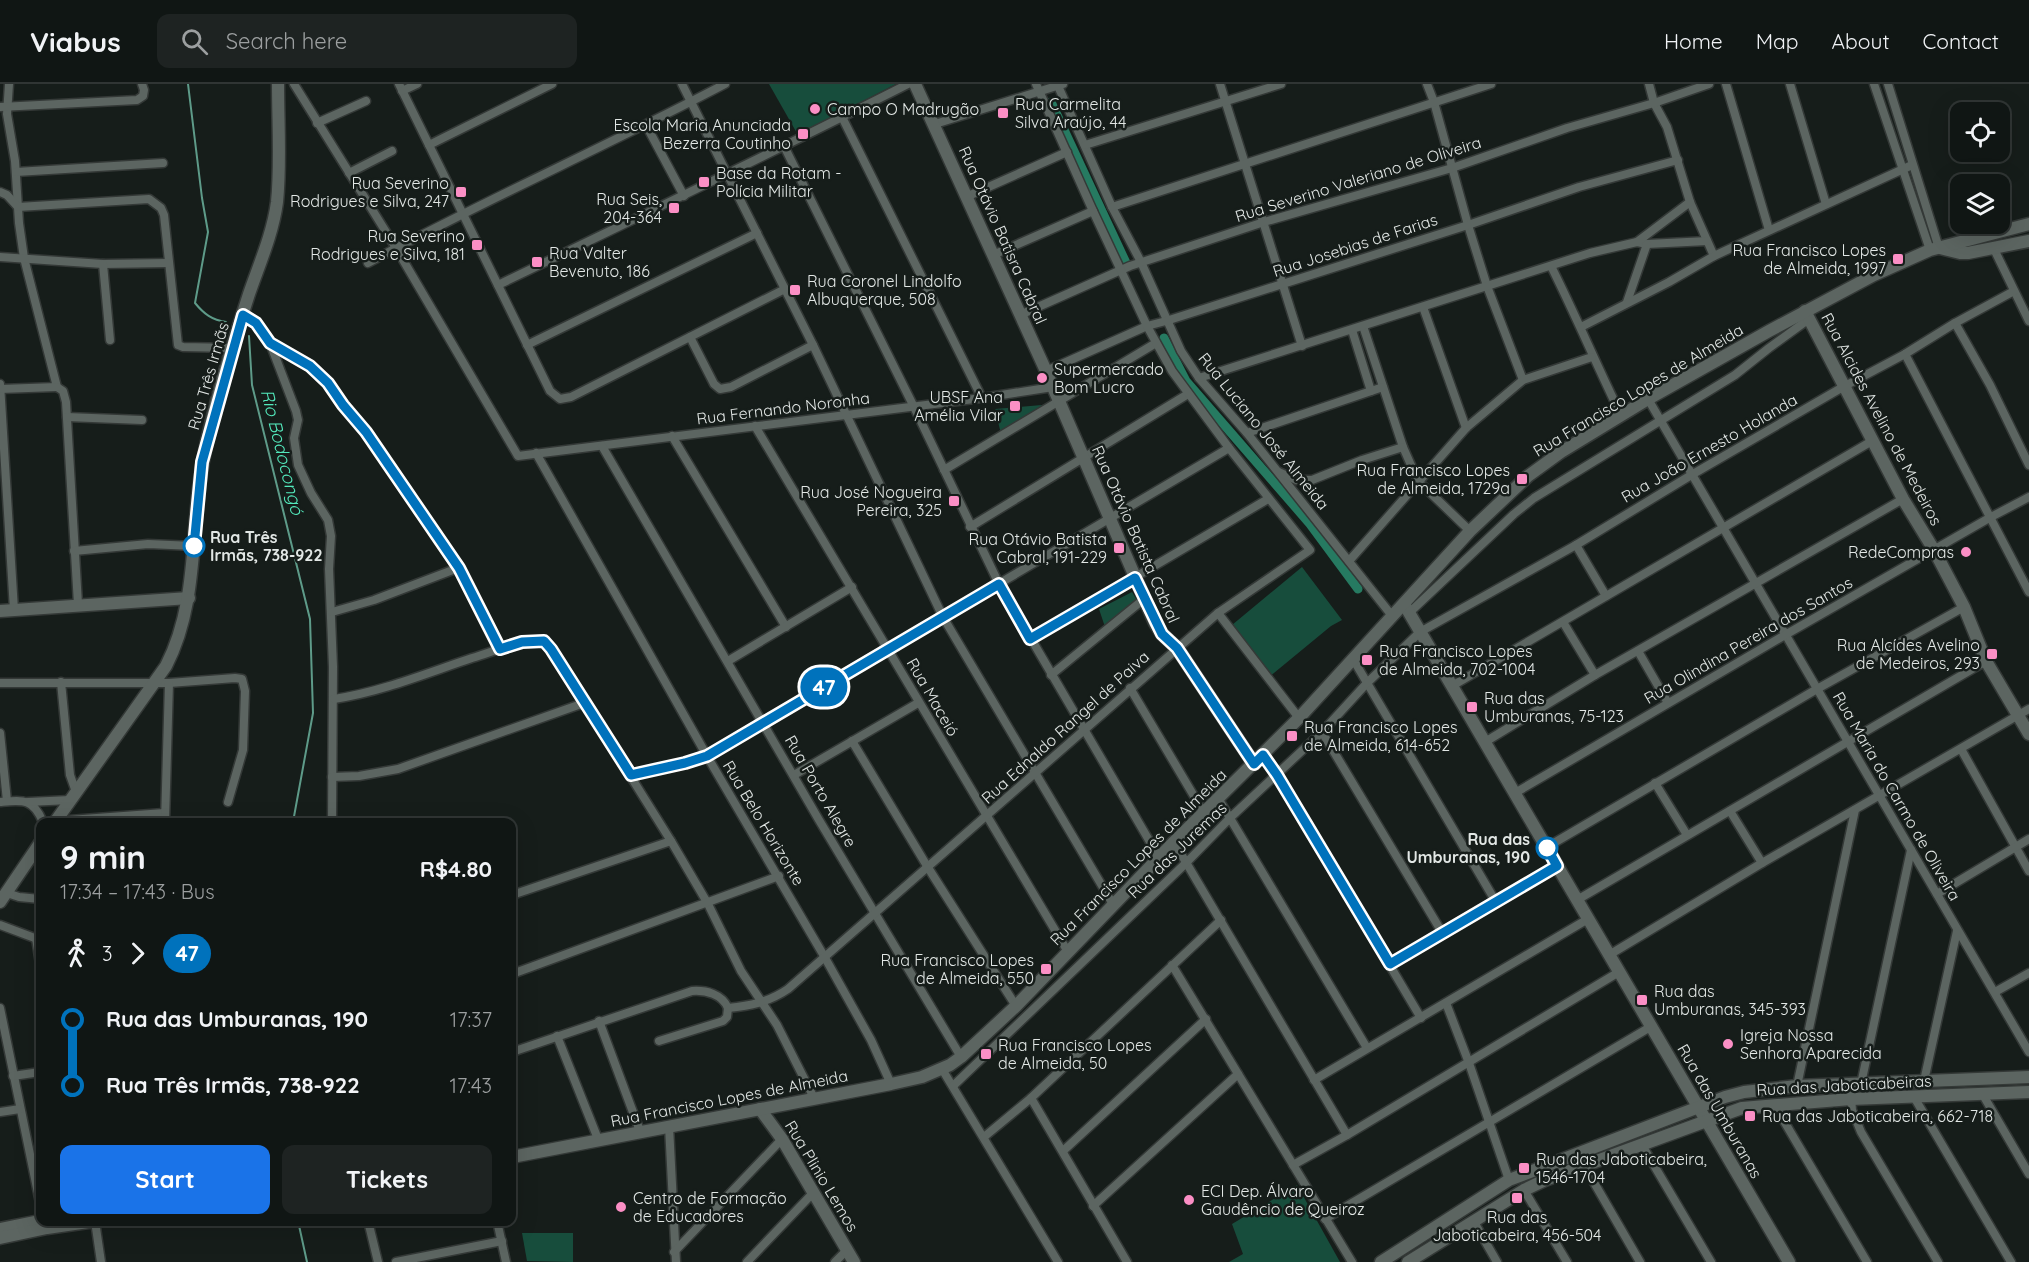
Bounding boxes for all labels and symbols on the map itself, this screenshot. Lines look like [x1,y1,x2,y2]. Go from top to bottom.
place label: Rua Carmelita Silva Araújo, 44 [1015,94,1126,132]
place label: Campo O Madrugão [827,99,979,119]
marker: Campo O Madrugão [808,102,822,116]
marker: Rua Carmelita Silva Araújo, 44 [996,106,1010,120]
place label: Escola Maria Anunciada Bezerra Coutinho [613,115,791,153]
marker: Escola Maria Anunciada Bezerra Coutinho [796,127,810,141]
street label: Rua Severino Valeriano de Oliveira [1233,132,1483,226]
street label: Rua Otávio Batisra Cabral [955,143,1051,327]
place label: Base da Rotam - Polícia Militar [716,163,841,201]
place label: Rua Severino Rodrigues e Silva, 247 [290,173,449,211]
marker: Base da Rotam - Polícia Militar [697,175,711,189]
marker: Rua Severino Rodrigues e Silva, 247 [454,185,468,199]
place label: Rua Seis, 204-364 [596,189,662,227]
marker: Rua Seis, 204-364 [667,201,681,215]
street label: Rua Josebias de Farias [1270,209,1440,281]
place label: Rua Severino Rodrigues e Silva, 181 [310,226,465,264]
marker: Rua Severino Rodrigues e Silva, 181 [470,238,484,252]
place label: Rua Francisco Lopes de Almeida, 1997 [1732,240,1886,278]
place label: Rua Valter Bevenuto, 186 [549,243,650,281]
marker: Rua Francisco Lopes de Almeida, 1997 [1891,252,1905,266]
marker: Rua Valter Bevenuto, 186 [530,255,544,269]
place label: Rua Coronel Lindolfo Albuquerque, 508 [807,271,962,309]
marker: Rua Coronel Lindolfo Albuquerque, 508 [788,283,802,297]
street label: Rua Alcides Avelino de Medeiros [1817,309,1947,529]
street label: Rua Francisco Lopes de Almeida [1529,319,1747,461]
street label: Rua Três Irmãs [183,320,233,432]
street label: Rua Luciano José Almeida [1194,348,1334,514]
place label: Supermercado Bom Lucro [1054,359,1164,397]
marker: Supermercado Bom Lucro [1035,371,1049,385]
water label: Rio Bodocongó [256,387,309,518]
street label: Rua Fernando Noronha [695,387,871,429]
place label: UBSF Ana Amélia Vilar [914,387,1003,425]
street label: Rua João Ernesto Holanda [1617,389,1801,507]
marker: UBSF Ana Amélia Vilar [1008,399,1022,413]
street label: Rua Otávio Batista Cabral [1088,442,1184,626]
place label: Rua Francisco Lopes de Almeida, 1729a [1356,460,1510,498]
marker: Rua Francisco Lopes de Almeida, 1729a [1515,472,1529,486]
place label: Rua José Nogueira Pereira, 325 [800,482,942,520]
marker: Rua José Nogueira Pereira, 325 [947,494,961,508]
place label: Rua Três Irmãs, 738-922 [210,527,323,565]
place label: Rua Otávio Batista Cabral, 191-229 [969,529,1107,567]
marker: Rua Três Irmãs, 738-922 [183,535,205,557]
marker: Rua Otávio Batista Cabral, 191-229 [1112,541,1126,555]
place label: RedeCompras [1848,542,1954,562]
marker: RedeCompras [1959,545,1973,559]
street label: Rua Olindina Pereira dos Santos [1640,572,1856,708]
place label: Rua Alcídes Avelino de Medeiros, 293 [1837,635,1980,673]
place label: Rua Francisco Lopes de Almeida, 702-1004 [1379,641,1536,679]
street label: Rua Ednaldo Rangel de Paiva [977,646,1153,808]
marker: Rua Alcídes Avelino de Medeiros, 293 [1985,647,1999,661]
marker: Rua Francisco Lopes de Almeida, 702-1004 [1360,653,1374,667]
street label: Rua Maceió [903,654,963,740]
line badge: 47 [797,668,851,706]
place label: Rua das Umburanas, 75-123 [1484,688,1624,726]
street label: Rua Maria do Carmo de Oliveira [1829,688,1965,904]
marker: Rua das Umburanas, 75-123 [1465,700,1479,714]
place label: Rua Francisco Lopes de Almeida, 614-652 [1304,717,1458,755]
marker: Rua Francisco Lopes de Almeida, 614-652 [1285,729,1299,743]
street label: Rua Porto Alegre [781,731,861,851]
street label: Rua Belo Horizonte [719,757,809,889]
street label: Rua Francisco Lopes de Almeida [1046,765,1230,949]
street label: Rua das Juremas [1123,798,1231,902]
place label: Rua das Umburanas, 190 [1406,829,1530,867]
marker: Rua das Umburanas, 190 [1536,837,1558,859]
place label: Rua Francisco Lopes de Almeida, 550 [880,950,1034,988]
marker: Rua Francisco Lopes de Almeida, 550 [1039,962,1053,976]
place label: Rua das Umburanas, 345-393 [1654,981,1806,1019]
marker: Rua das Umburanas, 345-393 [1635,993,1649,1007]
place label: Igreja Nossa Senhora Aparecida [1740,1025,1882,1063]
place label: Rua Francisco Lopes de Almeida, 50 [998,1035,1152,1073]
marker: Igreja Nossa Senhora Aparecida [1721,1037,1735,1051]
street label: Rua das Umburanas [1673,1040,1767,1182]
marker: Rua Francisco Lopes de Almeida, 50 [979,1047,993,1061]
street label: Rua Francisco Lopes de Almeida [609,1065,849,1131]
street label: Rua das Jaboticabeiras [1756,1070,1932,1100]
place label: Rua das Jaboticabeira, 662-718 [1762,1106,1993,1126]
marker: Rua das Jaboticabeira, 662-718 [1743,1109,1757,1123]
street label: Rua Plinio Lemos [781,1117,863,1235]
place label: Rua das Jaboticabeira, 1546-1704 [1536,1149,1707,1187]
marker: Rua das Jaboticabeira, 1546-1704 [1517,1161,1531,1175]
place label: ECI Dep. Álvaro Gaudêncio de Queiroz [1201,1181,1365,1219]
place label: Centro de Formação de Educadores [633,1188,787,1226]
marker: Rua das Jaboticabeira, 456-504 [1510,1191,1524,1205]
marker: ECI Dep. Álvaro Gaudêncio de Queiroz [1182,1193,1196,1207]
marker: Centro de Formação de Educadores [614,1200,628,1214]
place label: Rua das Jaboticabeira, 456-504 [1432,1207,1602,1245]

